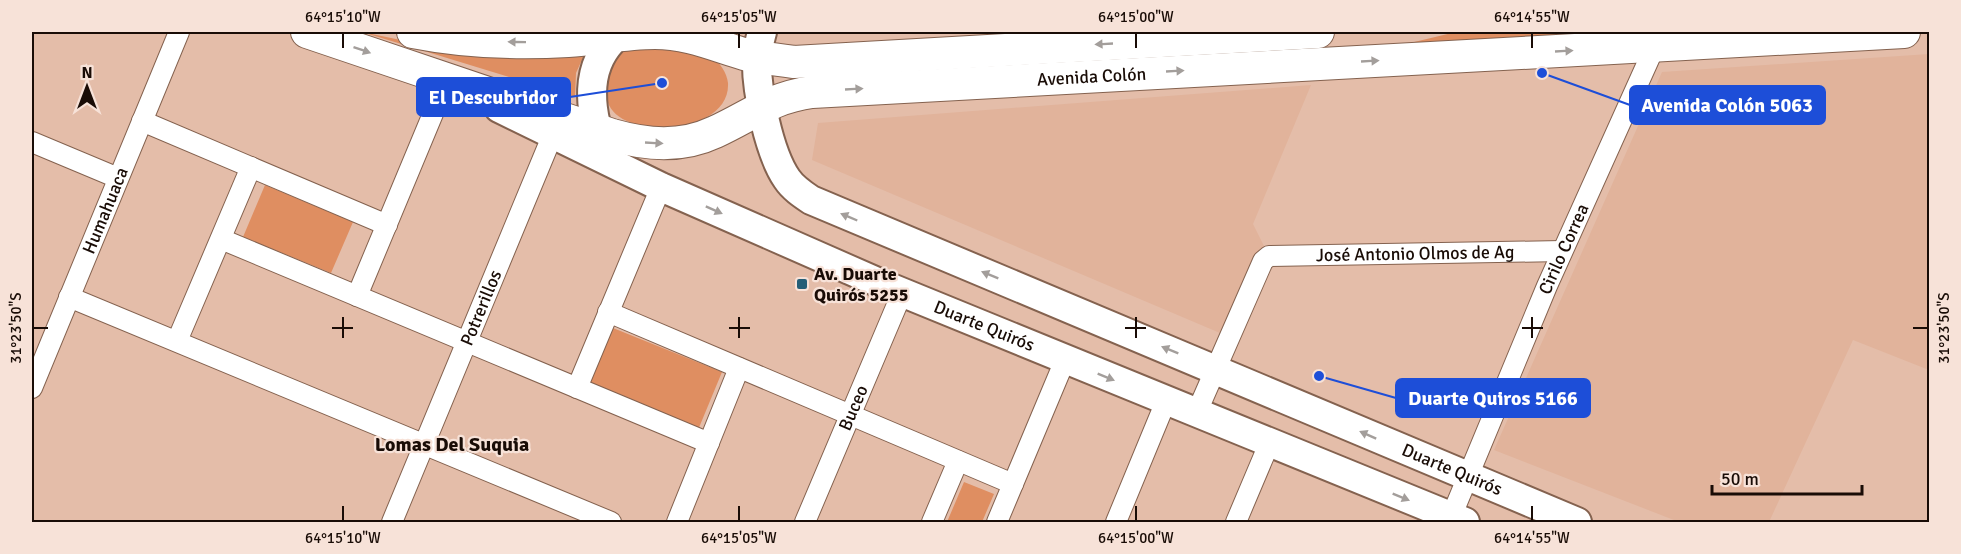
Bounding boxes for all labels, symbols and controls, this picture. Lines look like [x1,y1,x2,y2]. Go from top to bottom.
text: 64°15'10"W [305,8,381,26]
text: 64°15'05"W [701,8,777,26]
text: 64°15'00"W [1098,8,1174,26]
text: 64°14'55"W [1494,8,1570,26]
one-way arrow [508,37,527,47]
one-way arrow [1095,40,1114,49]
one-way arrow [354,46,372,56]
one-way arrow [1555,46,1574,55]
one-way arrow [1360,56,1379,65]
north arrow [57,57,117,117]
text: N [81,63,93,83]
street label: Avenida Colón [1036,63,1147,91]
one-way arrow [1165,67,1184,76]
callout: El Descubridor [417,78,570,116]
text: El Descubridor [429,85,557,110]
one-way arrow [845,85,864,94]
callout: Avenida Colón 5063 [1630,86,1825,124]
text: Avenida Colón 5063 [1641,93,1813,118]
one-way arrow [645,139,664,148]
street label: Humahuaca [78,164,133,257]
street label: Cirilo Correa [1534,200,1594,298]
one-way arrow [706,206,723,215]
one-way arrow [840,212,858,222]
street label: José Antonio Olmos de Ag [1316,241,1515,266]
place label: Av. Duarte Quirós 5255 [814,263,908,306]
street label: Potrerillos [455,267,506,349]
one-way arrow [980,270,998,280]
marker: Av. Duarte Quirós 5255 [795,277,809,291]
text: 31°23'50"S [7,292,25,364]
text: 31°23'50"S [1935,292,1953,364]
street label: Duarte Quirós [931,296,1038,356]
one-way arrow [1160,345,1178,355]
one-way arrow [1098,372,1116,382]
callout: Duarte Quiros 5166 [1396,379,1590,417]
street label: Buceo [834,382,873,434]
text: Duarte Quiros 5166 [1408,386,1578,411]
one-way arrow [1359,430,1377,440]
district label: Lomas Del Suquia [375,432,529,457]
street label: Duarte Quirós [1399,439,1506,500]
scale bar [1712,458,1862,496]
text: 50 m [1721,468,1759,490]
one-way arrow [1392,493,1410,502]
text: 64°15'10"W [305,529,381,547]
text: 64°15'05"W [701,529,777,547]
text: 64°15'00"W [1098,529,1174,547]
text: 64°14'55"W [1494,529,1570,547]

